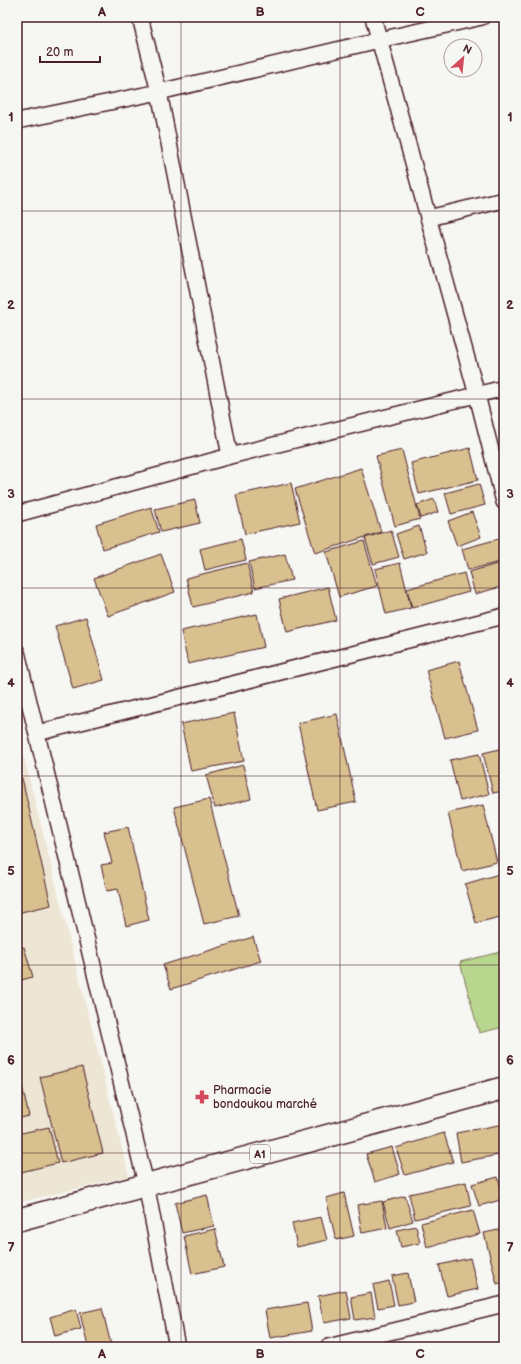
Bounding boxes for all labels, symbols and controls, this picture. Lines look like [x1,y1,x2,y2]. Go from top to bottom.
text: A [97,4,106,20]
text: B [255,4,265,20]
text: C [415,4,425,20]
scale bar [40,38,100,64]
north arrow [443,38,483,78]
text: N [461,42,474,57]
text: 20 m [46,45,73,60]
text: 1 [8,109,14,125]
text: 1 [507,109,513,125]
text: 2 [7,297,15,313]
text: 2 [506,297,514,313]
text: 3 [7,486,15,502]
text: 3 [506,486,514,502]
text: 4 [7,675,15,691]
text: 4 [506,675,514,691]
text: 5 [7,863,15,879]
text: 5 [506,863,514,879]
text: 6 [7,1052,15,1068]
text: 6 [506,1052,514,1068]
place label: Pharmacie bondoukou marché [213,1083,317,1112]
pharmacy icon: Pharmacie bondoukou marché [194,1089,210,1105]
road number: A1 [250,1145,270,1163]
text: 7 [7,1240,15,1256]
text: 7 [506,1240,514,1256]
text: A [97,1346,106,1362]
text: B [255,1346,265,1362]
text: C [415,1346,425,1362]

